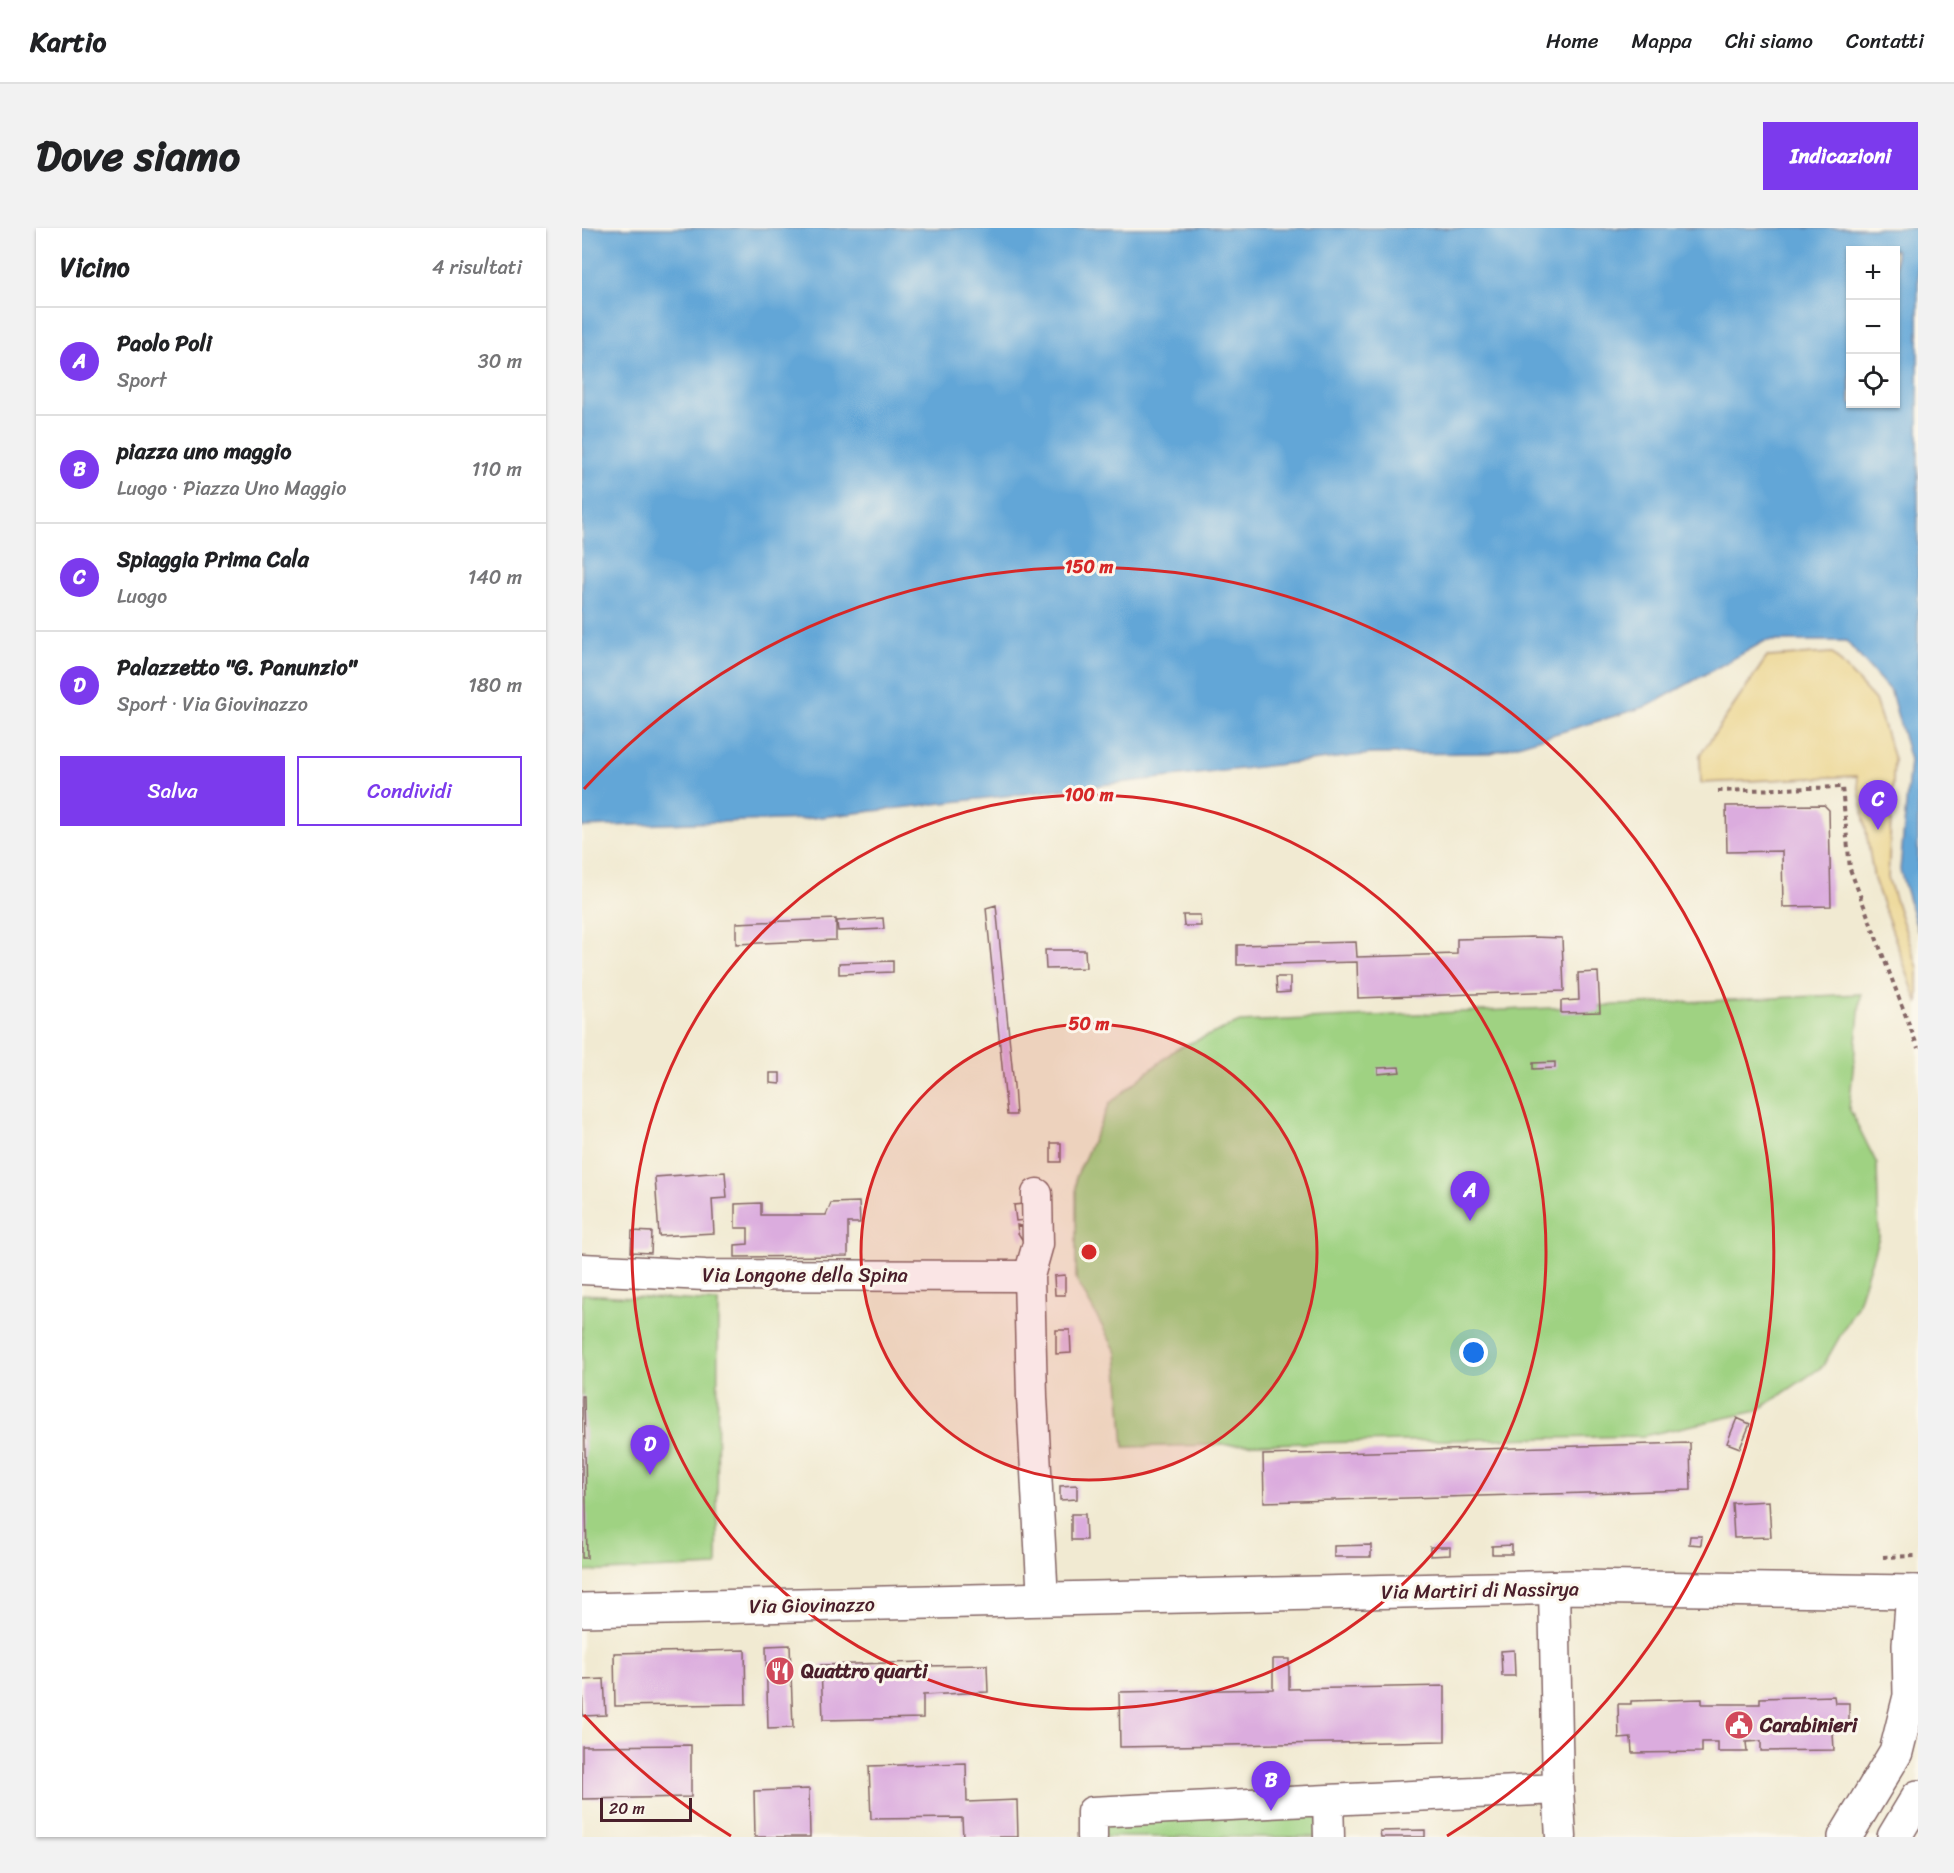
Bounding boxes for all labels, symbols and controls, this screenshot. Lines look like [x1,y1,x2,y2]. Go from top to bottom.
text: Kartio [30,17,106,66]
text: Home [1546,22,1598,60]
text: Mappa [1631,22,1692,60]
text: Chi siamo [1725,22,1813,60]
text: Contatti [1846,22,1924,60]
text: Dove siamo [36,119,240,193]
button: Indicazioni [1763,122,1918,190]
text: Vicino [60,244,130,290]
map controls [1846,246,1900,408]
button: + [1846,246,1900,300]
text: 4 risultati [432,250,522,285]
button: − [1846,300,1900,354]
text: Paolo Poli [117,324,212,363]
text: A [73,344,86,379]
text: 30 m [478,344,522,379]
button: locate [1846,354,1900,408]
text: Sport [117,363,167,398]
text: piazza uno maggio [117,432,291,471]
text: B [73,452,86,487]
text: 110 m [472,452,522,487]
text: Luogo · Piazza Uno Maggio [117,471,347,506]
text: Spiaggia Prima Cala [117,540,309,579]
text: 150 m [1065,551,1113,583]
text: C [73,560,86,595]
text: 140 m [468,560,522,595]
text: Luogo [117,579,167,614]
text: Palazzetto "G. Panunzio" [117,648,357,687]
text: D [74,668,85,703]
text: 180 m [468,668,522,703]
text: Sport · Via Giovinazzo [117,687,308,722]
button: Salva [60,756,285,826]
button: Condividi [297,756,522,826]
text: 100 m [1065,779,1114,811]
pin: C [1858,780,1898,830]
text: 50 m [1069,1008,1110,1040]
pin: A [1450,1172,1490,1221]
centre of rings [1079,1242,1099,1262]
street label: Via Longone della Spina [702,1258,908,1293]
your location [1459,1338,1488,1367]
pin: D [630,1426,670,1475]
street label: Via Martiri di Nassirya [1381,1571,1579,1610]
street label: Via Giovinazzo [749,1587,875,1624]
place label: Quattro quarti [801,1654,929,1689]
restaurant icon: Quattro quarti [764,1655,796,1687]
place label: Carabinieri [1759,1708,1859,1743]
public building icon: Carabinieri [1723,1709,1755,1741]
pin: B [1252,1762,1290,1811]
text: 20 m [609,1794,645,1823]
scale bar [600,1795,692,1822]

